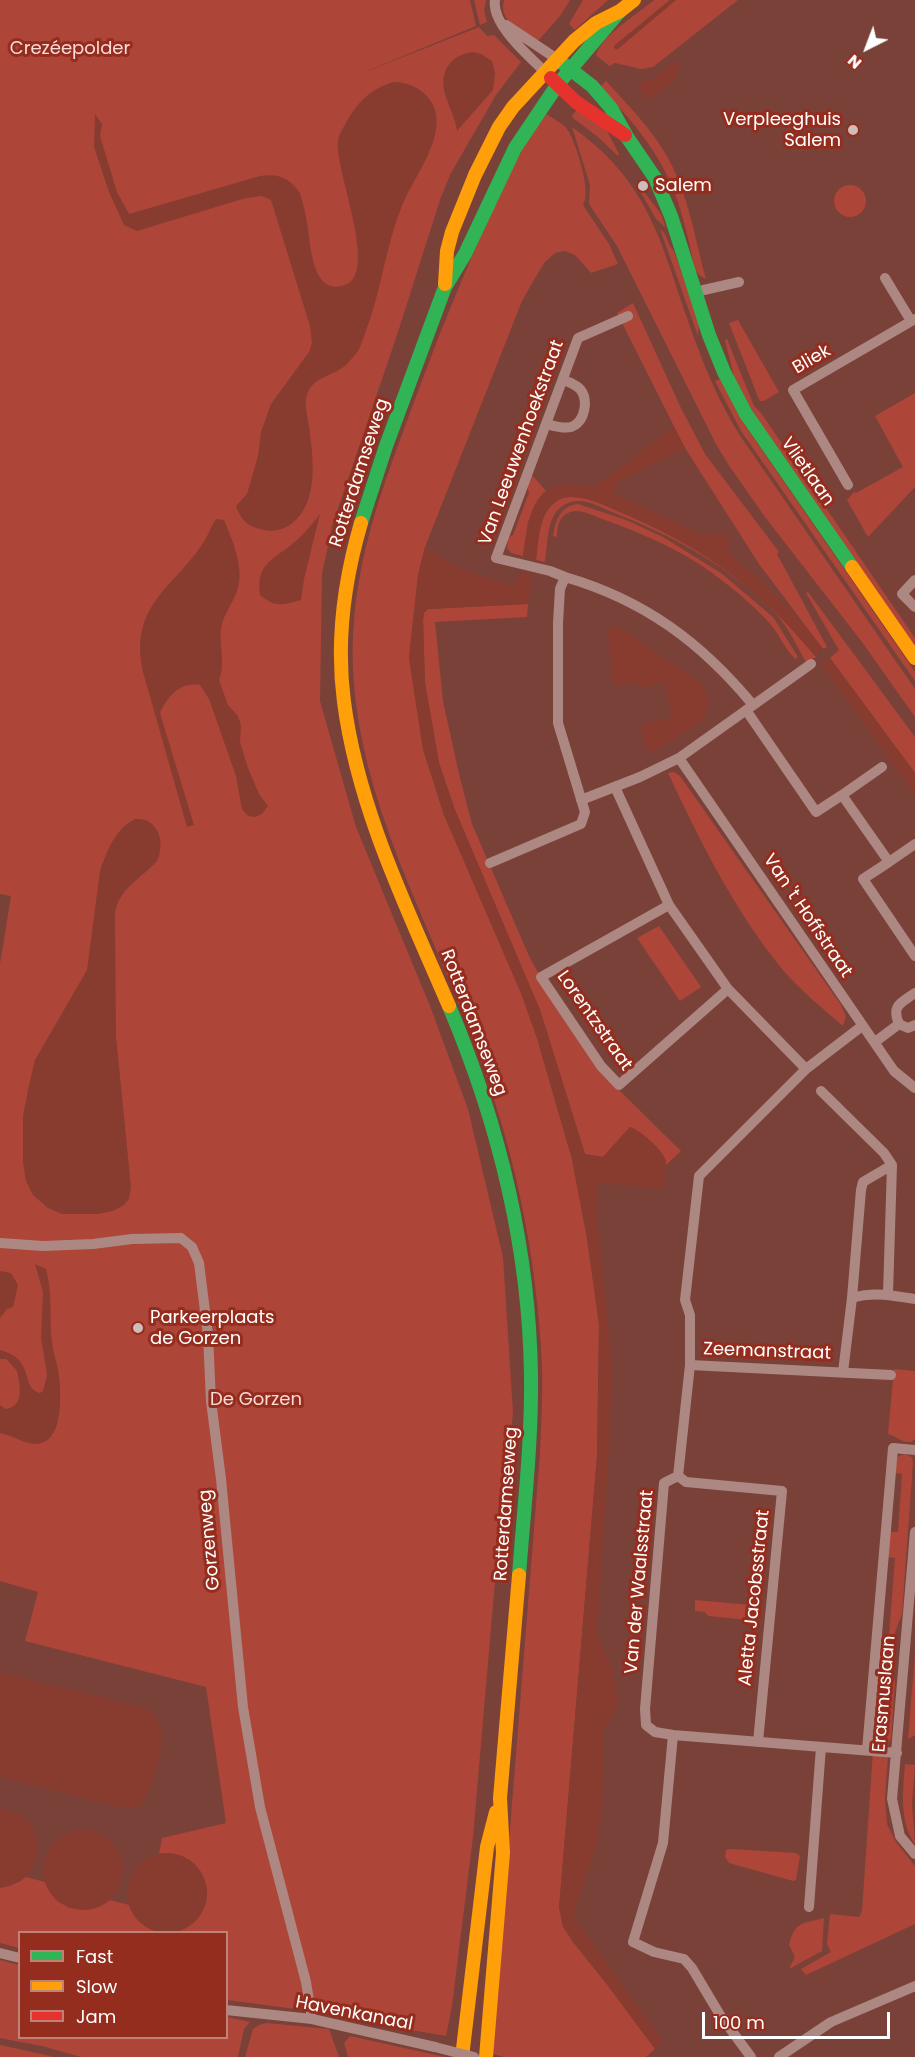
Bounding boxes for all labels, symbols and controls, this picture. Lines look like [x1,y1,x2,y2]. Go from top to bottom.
north arrow [837,18,897,78]
park label: Crezéepolder [10,38,130,60]
text: N [842,49,867,74]
place label: Verpleeghuis Salem [723,109,841,152]
marker: Verpleeghuis Salem [846,123,860,137]
place label: Salem [655,175,712,197]
marker: Salem [636,179,650,193]
street label: Van Leeuwenhoekstraat [475,337,569,549]
street label: Bliek [789,341,835,379]
street label: Rotterdamseweg [326,396,394,550]
street label: Vlietlaan [775,433,839,511]
street label: Van 't Hoffstraat [758,850,856,982]
street label: Rotterdamseweg [435,947,511,1099]
street label: Lorentzstraat [552,967,636,1075]
place label: Parkeerplaats de Gorzen [150,1307,274,1350]
marker: Parkeerplaats de Gorzen [131,1321,145,1335]
street label: Zeemanstraat [703,1339,831,1365]
park label: De Gorzen [210,1389,302,1411]
street label: Rotterdamseweg [491,1426,523,1582]
street label: Gorzenweg [195,1489,225,1591]
street label: Van der Waalsstraat [621,1489,659,1675]
street label: Aletta Jacobsstraat [735,1509,775,1687]
street label: Erasmuslaan [869,1635,901,1753]
legend [18,1931,228,2039]
text: Fast [76,1944,113,1969]
text: Slow [76,1974,117,1999]
street label: Havenkanaal [293,1992,415,2036]
scale bar [705,2000,892,2038]
text: Jam [76,2004,116,2029]
text: 100 m [713,2010,765,2035]

